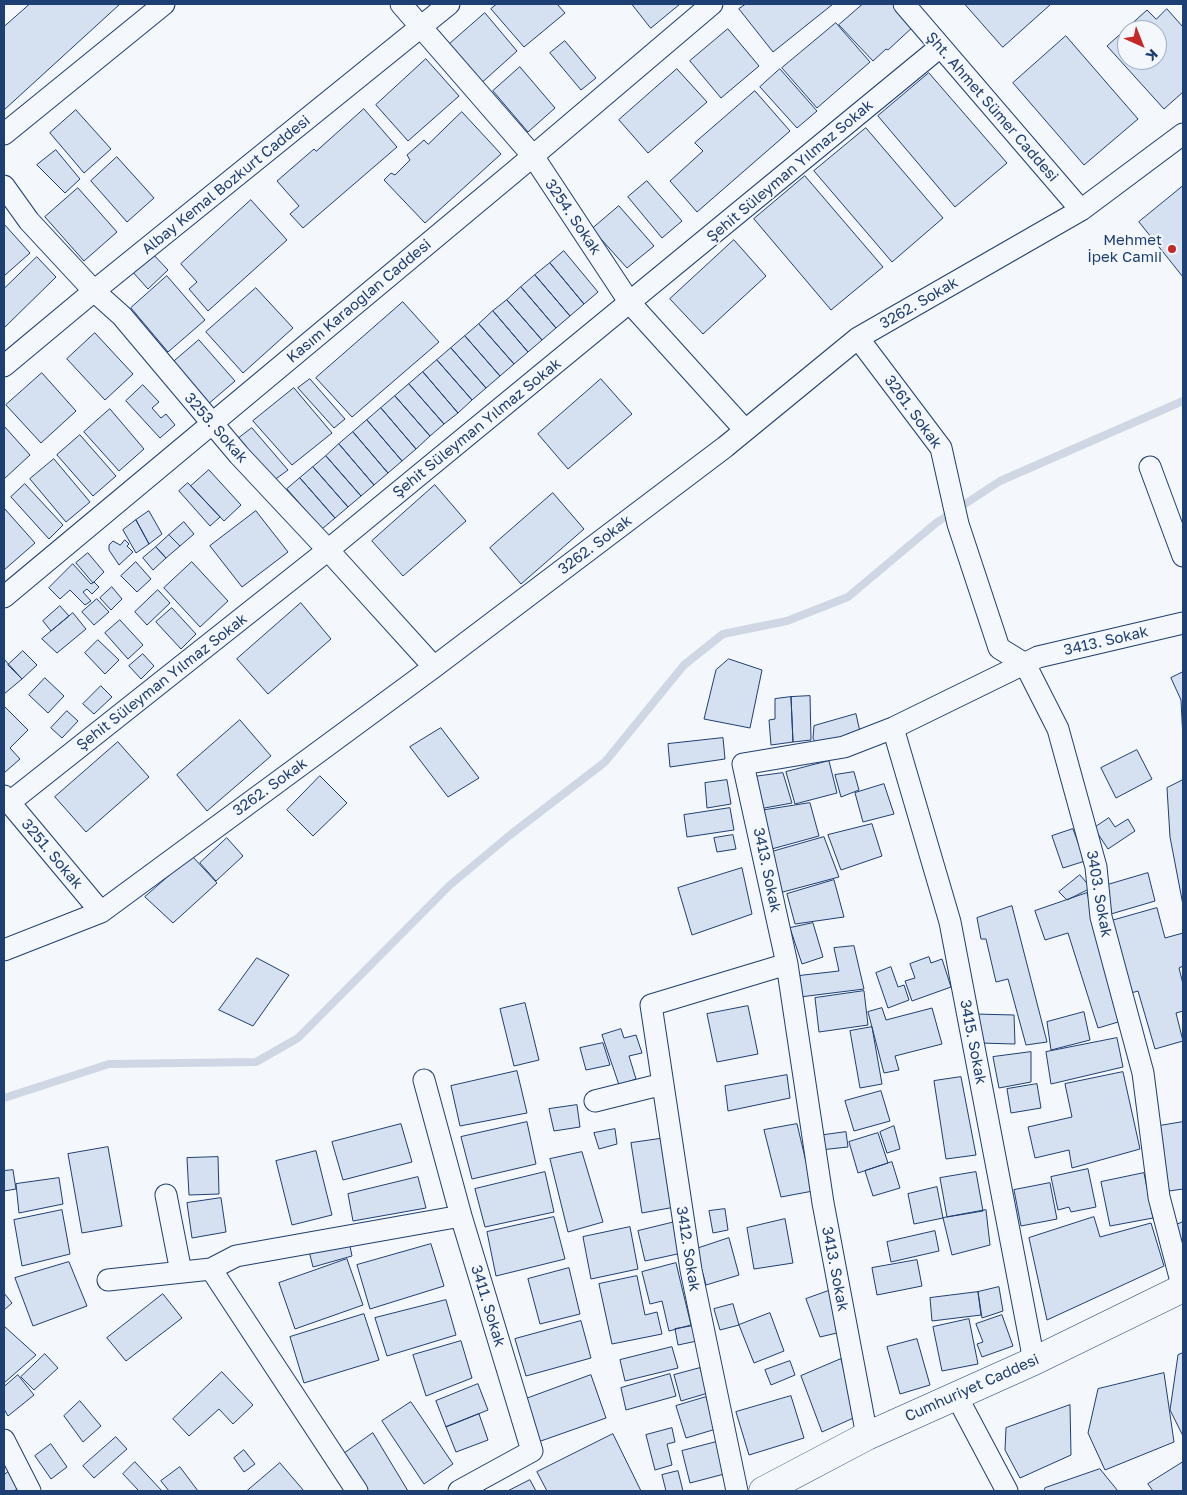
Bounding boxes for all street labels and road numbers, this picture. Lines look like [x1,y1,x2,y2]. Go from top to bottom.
street label: Şht. Ahmet Sümer Caddesi [922,28,1062,186]
street label: Şehit Süleyman Yılmaz Sokak [703,96,877,246]
street label: Albay Kemal Bozkurt Caddesi [138,112,314,258]
street label: 3254. Sokak [541,176,605,258]
street label: Kasım Karaoğlan Caddesi [283,235,435,367]
street label: 3262. Sokak [877,273,961,333]
street label: Şehit Süleyman Yılmaz Sokak [389,354,565,502]
street label: 3261. Sokak [880,372,946,452]
street label: 3253. Sokak [181,389,251,467]
street label: 3262. Sokak [555,512,635,578]
street label: Şehit Süleyman Yılmaz Sokak [73,610,251,754]
street label: 3413. Sokak [1062,623,1150,659]
street label: 3262. Sokak [229,754,311,820]
street label: 3251. Sokak [18,815,86,893]
street label: 3413. Sokak [749,826,785,914]
street label: 3403. Sokak [1082,849,1116,939]
street label: 3415. Sokak [956,998,990,1086]
street label: 3412. Sokak [672,1205,704,1293]
street label: 3413. Sokak [818,1225,852,1313]
street label: 3411. Sokak [467,1263,509,1349]
street label: Cumhuriyet Caddesi [902,1350,1042,1426]

